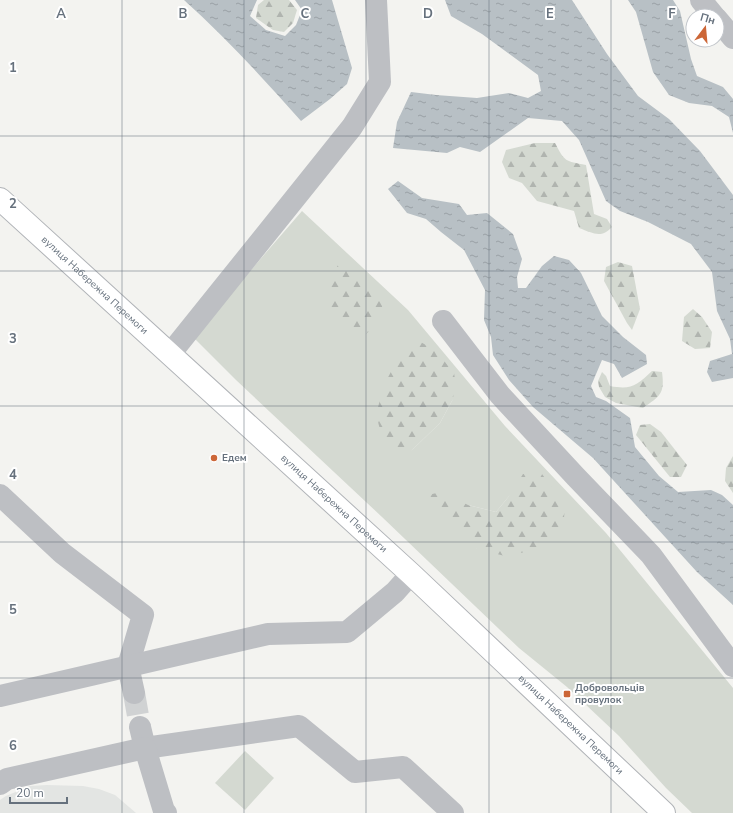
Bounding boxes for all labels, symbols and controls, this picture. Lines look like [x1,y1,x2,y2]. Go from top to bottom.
text: A [56,5,66,23]
text: B [179,5,188,23]
text: C [301,5,310,23]
text: D [423,5,433,23]
text: E [546,5,554,23]
text: F [668,5,676,23]
north arrow [685,8,725,48]
text: Пн [698,10,717,28]
text: 1 [9,59,17,77]
text: 2 [9,195,17,213]
street label: вулиця Набережна Перемоги [38,233,151,338]
text: 3 [9,330,17,348]
place label: Едем [222,451,247,465]
street label: вулиця Набережна Перемоги [277,451,390,556]
marker: Едем [209,453,219,463]
text: 4 [9,466,17,484]
text: 5 [9,601,17,619]
street label: вулиця Набережна Перемоги [515,672,626,778]
place label: Добровольців провулок [575,681,645,707]
marker: Добровольців провулок [562,689,572,699]
text: 6 [9,737,17,755]
scale bar [10,779,67,805]
text: 20 m [16,785,44,801]

